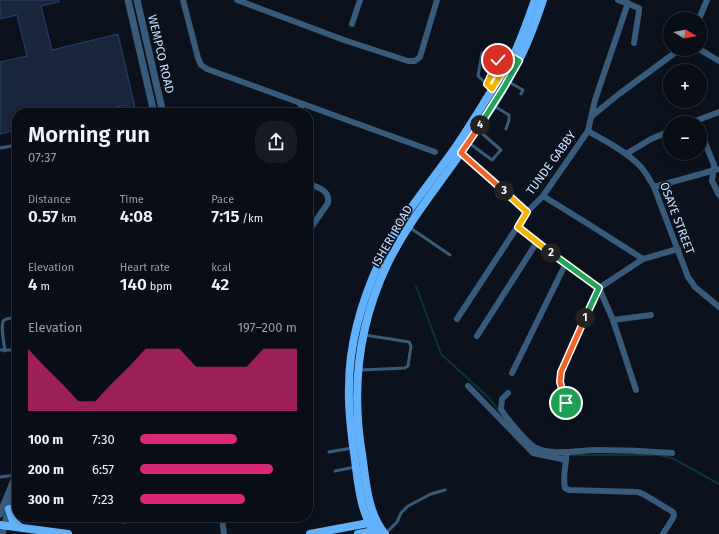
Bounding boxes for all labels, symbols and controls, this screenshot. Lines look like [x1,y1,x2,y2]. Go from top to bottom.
north arrow [663,12,707,56]
map controls [663,12,707,160]
street label: WEMPCO ROAD [145,13,177,95]
pin [481,43,515,77]
icon: check [487,49,509,71]
button: + [663,64,707,108]
pin: 4 [470,115,490,135]
button: − [663,116,707,160]
text: 4 [477,118,483,131]
text: Morning run [28,121,150,148]
button: share [255,121,297,163]
street label: TUNDE GABBY [523,128,579,197]
text: 07:37 [28,150,56,165]
street label: OSAYE STREET [657,180,697,257]
pin: 3 [494,181,514,201]
text: 3 [501,184,507,197]
text: Distance [28,193,71,206]
text: Time [120,193,144,206]
text: Pace [211,193,234,206]
street label: ISHERI ROAD [369,203,415,269]
text: 0.57 [28,206,58,227]
text: 4:08 [120,206,153,227]
text: 7:15 [211,206,239,227]
text: km [58,212,76,225]
text: /km [239,212,263,225]
pin: 2 [541,243,561,263]
text: 2 [548,246,554,259]
text: Elevation [28,261,74,274]
text: Heart rate [120,261,170,274]
text: kcal [211,261,231,274]
text: 4 [28,274,37,295]
text: 140 [120,274,147,295]
text: 42 [211,274,229,295]
text: m [37,280,50,293]
text: bpm [147,280,172,293]
pin: 1 [575,308,595,328]
text: 1 [582,311,588,324]
text: Elevation [28,320,82,335]
text: 197–200 m [237,320,297,335]
pin [549,386,583,420]
icon: arrive [555,392,577,414]
text: 100 m [28,432,63,447]
text: 7:30 [92,432,115,447]
text: 200 m [28,462,64,477]
text: 6:57 [92,462,114,477]
text: 300 m [28,492,64,507]
text: 7:23 [92,492,114,507]

